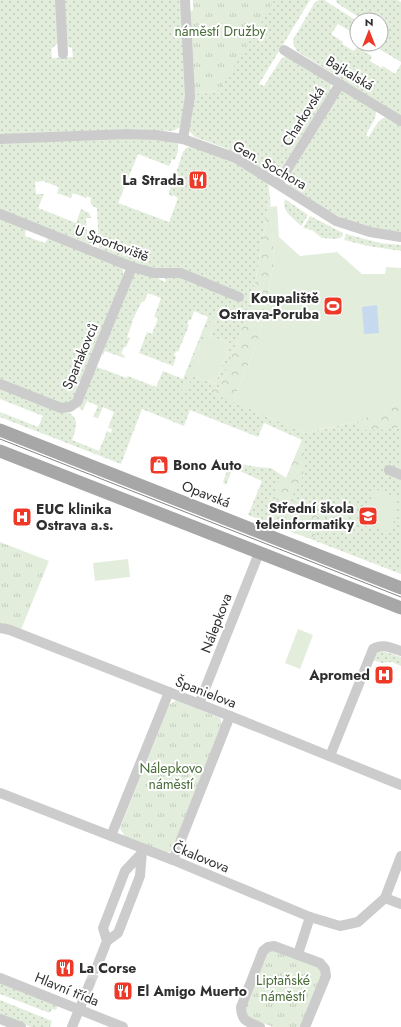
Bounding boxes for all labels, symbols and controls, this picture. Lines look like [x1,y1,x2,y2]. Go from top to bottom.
north arrow [349,12,389,52]
text: N [365,14,373,30]
park label: náměstí Družby [174,21,266,41]
street label: Bajkalská [322,51,378,95]
street label: Charkovská [277,82,329,150]
street label: Gen. Sochora [229,136,311,194]
restaurant icon: La Strada [187,169,209,191]
place label: La Strada [122,170,184,190]
street label: U Sportoviště [72,220,152,266]
place label: Koupaliště Ostrava-Poruba [219,288,319,324]
sports icon: Koupaliště Ostrava-Poruba [322,295,344,317]
street label: Spartakovců [57,320,103,392]
shop icon: Bono Auto [148,454,170,476]
place label: Bono Auto [173,455,242,475]
street label: Opavská [179,476,233,512]
place label: Střední škola teleinformatiky [256,498,355,534]
place label: EUC klinika Ostrava a.s. [36,499,114,535]
school or university icon: Střední škola teleinformatiky [357,505,379,527]
hospital icon: EUC klinika Ostrava a.s. [11,506,33,528]
street label: Nálepkova [195,590,237,656]
hospital icon: Apromed [373,664,395,686]
place label: Apromed [308,665,370,685]
street label: Španielova [172,671,240,713]
park label: Nálepkovo náměstí [139,758,203,794]
street label: Čkalovova [170,837,232,877]
restaurant icon: La Corse [54,957,76,979]
place label: La Corse [79,958,136,978]
street label: Hlavní třída [32,967,102,1011]
park label: Liptaňské náměstí [256,970,310,1006]
restaurant icon: El Amigo Muerto [112,980,134,1002]
place label: El Amigo Muerto [137,981,247,1001]

